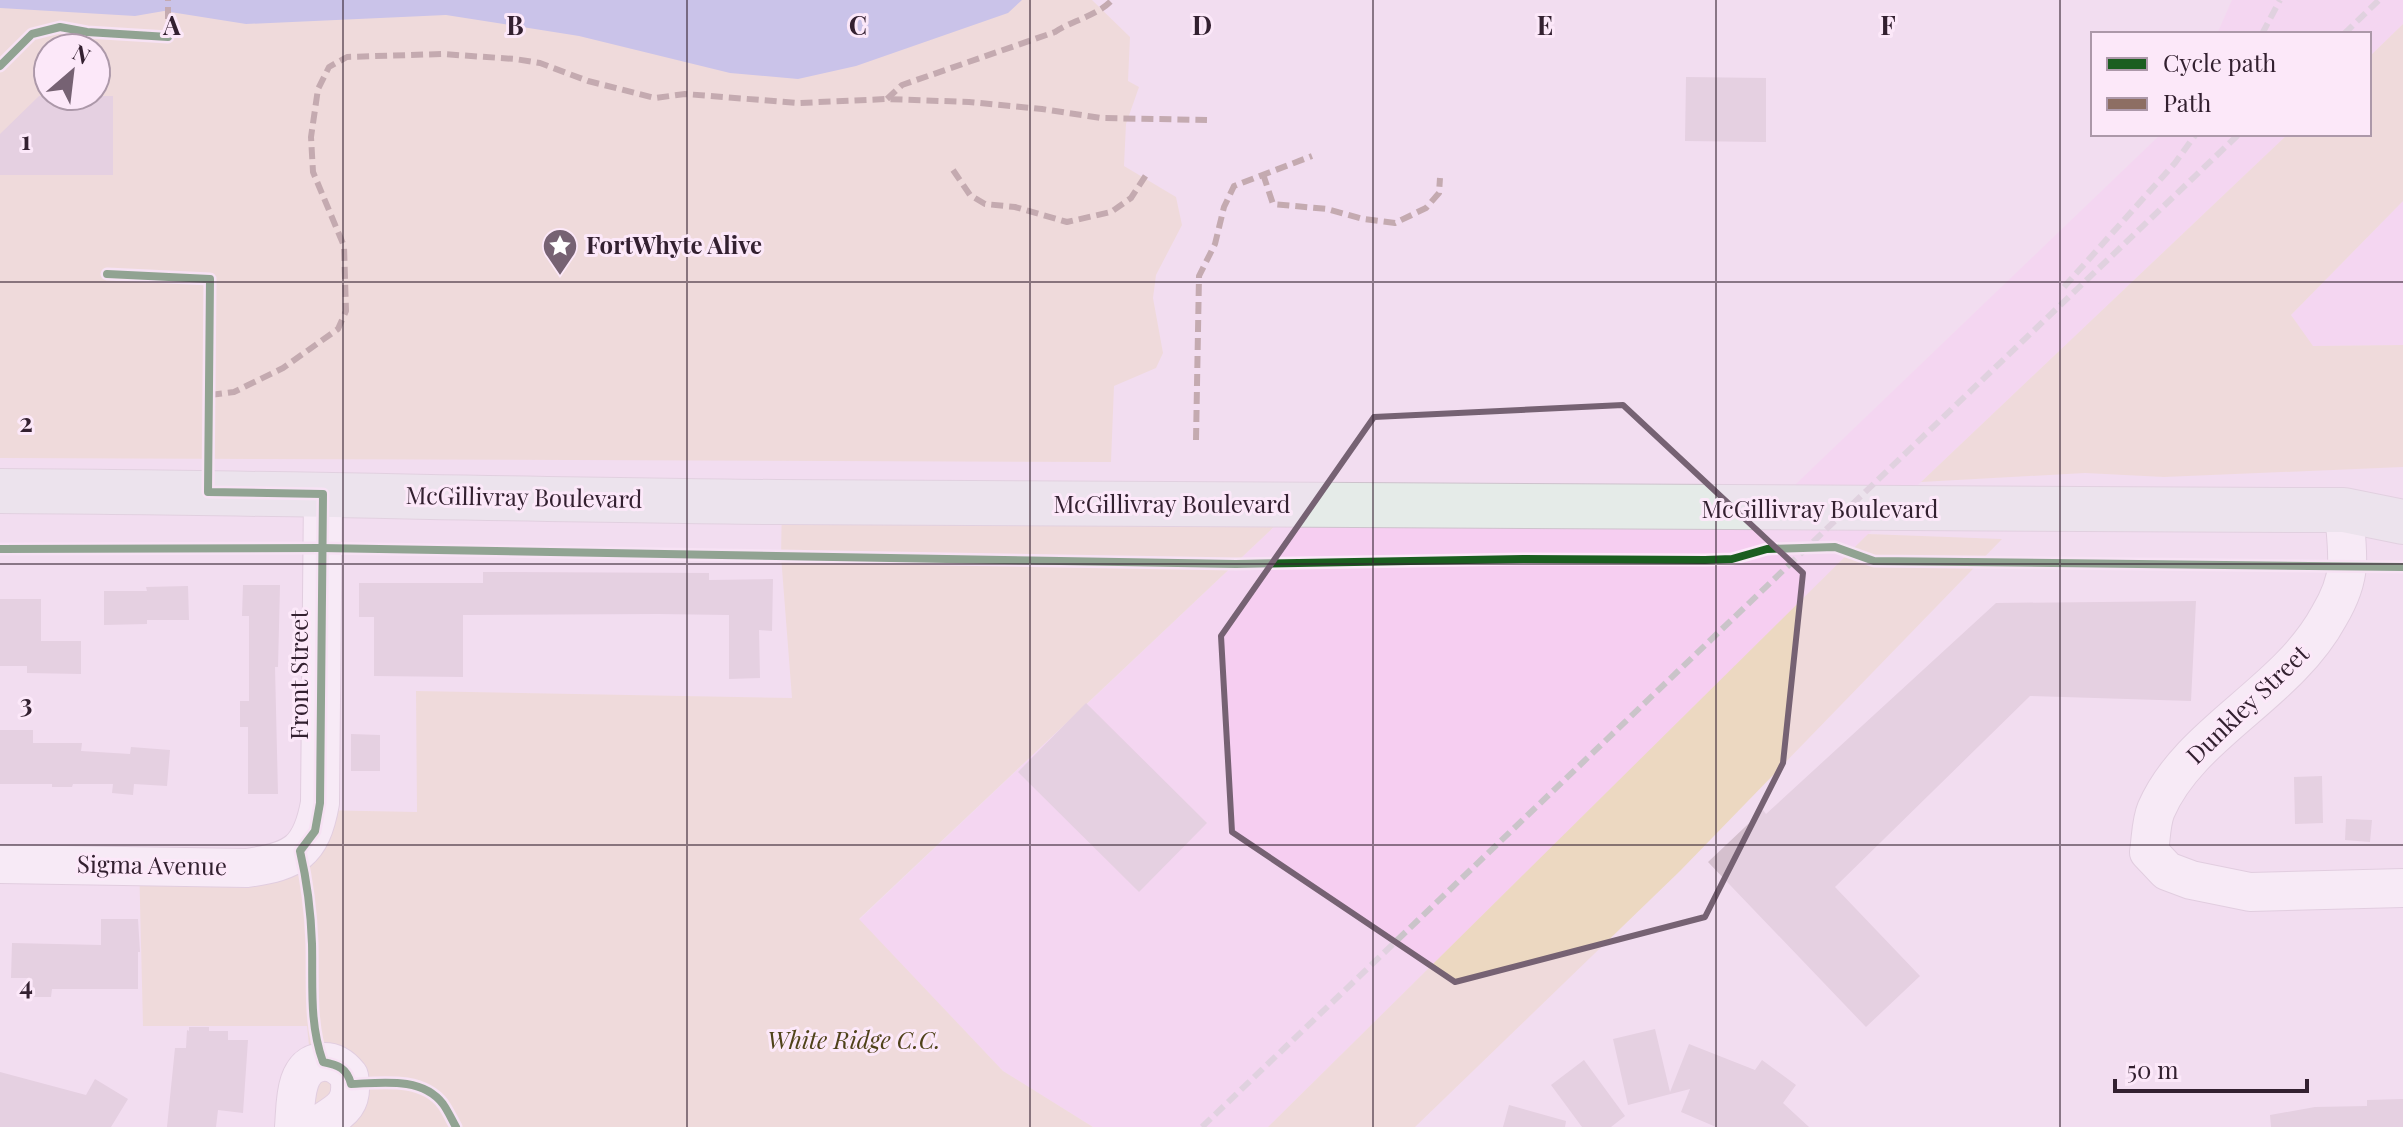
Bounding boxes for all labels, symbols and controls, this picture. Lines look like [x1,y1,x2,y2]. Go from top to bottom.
text: A [162,7,181,42]
text: B [506,7,524,42]
text: C [849,7,867,42]
text: D [1192,7,1212,42]
text: E [1537,7,1553,42]
text: F [1880,7,1896,42]
north arrow [32,32,112,112]
legend [2091,32,2371,136]
text: N [68,36,96,70]
text: Cycle path [2163,46,2276,78]
text: Path [2163,86,2211,118]
text: 1 [21,122,31,157]
place icon: FortWhyte Alive [541,227,579,277]
place label: FortWhyte Alive [586,228,762,260]
text: 2 [19,404,33,439]
street label: McGillivray Boulevard [405,478,643,514]
street label: McGillivray Boulevard [1054,487,1290,519]
street label: McGillivray Boulevard [1702,492,1938,524]
street label: Front Street [282,610,314,740]
street label: Dunkley Street [2178,637,2315,770]
text: 3 [20,685,32,720]
street label: Sigma Avenue [77,847,227,881]
text: 4 [19,967,33,1002]
park label: White Ridge C.C. [767,1023,941,1055]
scale bar [2115,1043,2307,1093]
text: 50 m [2127,1053,2179,1085]

